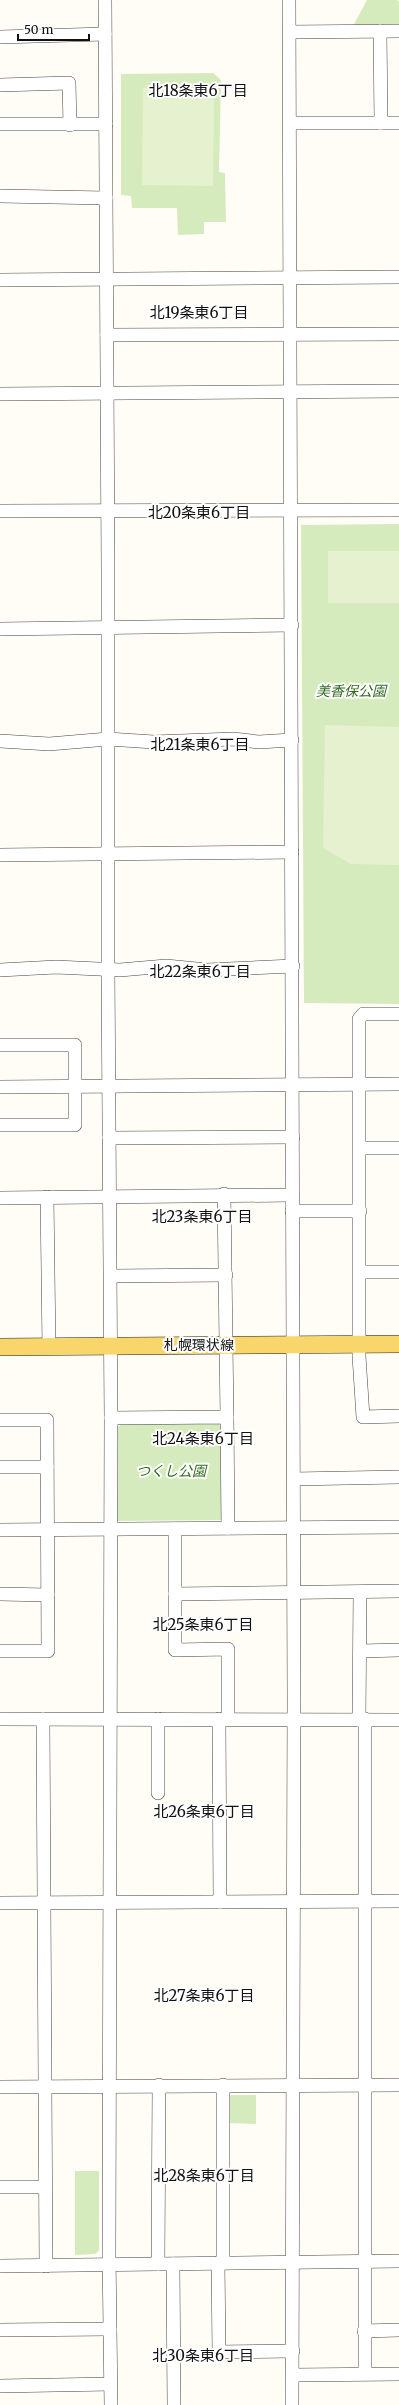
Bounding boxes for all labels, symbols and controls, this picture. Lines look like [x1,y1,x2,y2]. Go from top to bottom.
scale bar [18,16,89,42]
text: 50 m [24,22,53,37]
district label: 北18条東6丁目 [148,81,248,100]
district label: 北19条東6丁目 [149,303,249,322]
district label: 北20条東6丁目 [148,503,250,522]
park label: 美香保公園 [316,682,388,700]
district label: 北21条東6丁目 [150,735,250,754]
district label: 北22条東6丁目 [149,962,251,981]
district label: 北23条東6丁目 [151,1207,253,1226]
street label: 札幌環状線 [164,1336,234,1354]
district label: 北24条東6丁目 [152,1429,254,1448]
park label: つくし公園 [136,1462,208,1480]
district label: 北25条東6丁目 [152,1615,254,1634]
district label: 北26条東6丁目 [153,1802,255,1821]
district label: 北27条東6丁目 [153,1986,255,2005]
district label: 北28条東6丁目 [153,2166,255,2185]
district label: 北30条東6丁目 [152,2346,254,2365]

